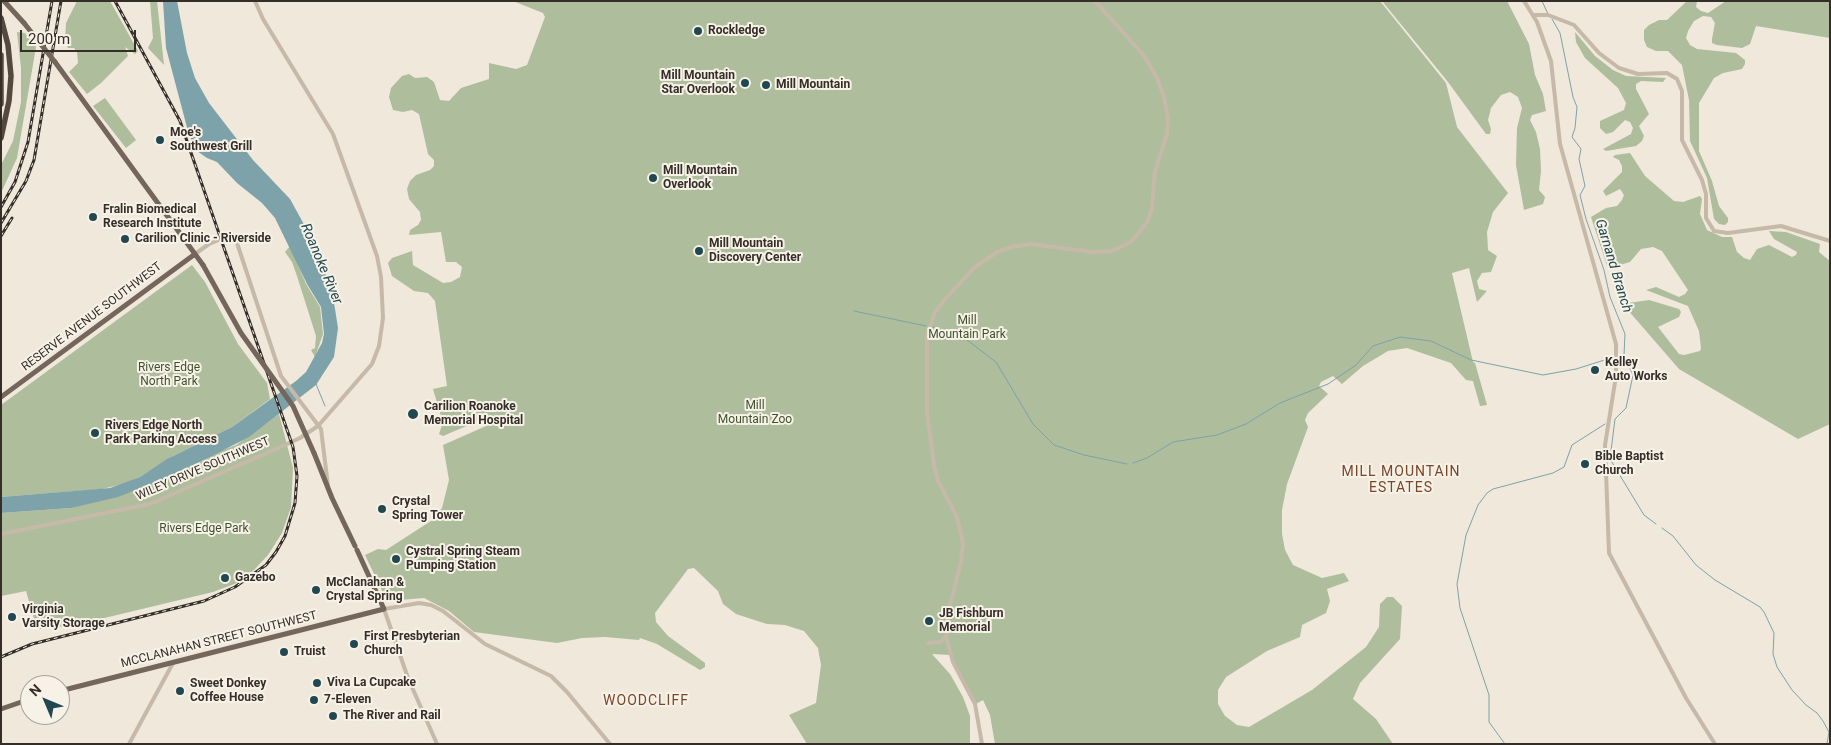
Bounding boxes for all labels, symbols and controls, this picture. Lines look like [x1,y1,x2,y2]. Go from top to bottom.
scale bar [22,20,139,52]
place label: Rockledge [708,24,765,38]
marker: Rockledge [692,25,704,37]
text: 200 m [28,30,70,48]
place label: Mill Mountain Star Overlook [661,69,735,97]
marker: Mill Mountain Star Overlook [739,77,751,89]
place label: Mill Mountain [776,78,850,92]
marker: Mill Mountain [760,79,772,91]
place label: Moe's Southwest Grill [170,126,252,154]
marker: Moe's Southwest Grill [154,134,166,146]
place label: Mill Mountain Overlook [663,164,737,192]
marker: Mill Mountain Overlook [647,172,659,184]
place label: Fralin Biomedical Research Institute [103,203,201,231]
marker: Fralin Biomedical Research Institute [87,211,99,223]
water label: Garnand Branch [1591,217,1635,315]
water label: Roanoke River [296,221,346,307]
place label: Carilion Clinic - Riverside [135,232,271,246]
marker: Carilion Clinic - Riverside [119,233,131,245]
place label: Mill Mountain Discovery Center [709,237,801,265]
marker: Mill Mountain Discovery Center [693,245,705,257]
street label: RESERVE AVENUE SOUTHWEST [19,260,165,374]
park label: Mill Mountain Park [928,314,1006,342]
place label: Kelley Auto Works [1605,356,1667,384]
park label: Rivers Edge North Park [138,361,200,389]
marker: Kelley Auto Works [1589,364,1601,376]
park label: Mill Mountain Zoo [718,399,792,427]
place label: Carilion Roanoke Memorial Hospital [424,400,523,428]
marker: Carilion Roanoke Memorial Hospital [406,407,420,421]
place label: Rivers Edge North Park Parking Access [105,419,217,447]
marker: Rivers Edge North Park Parking Access [89,427,101,439]
street label: WILEY DRIVE SOUTHWEST [134,434,272,504]
place label: Bible Baptist Church [1595,450,1664,478]
marker: Bible Baptist Church [1579,458,1591,470]
district label: MILL MOUNTAIN ESTATES [1340,464,1462,497]
place label: Crystal Spring Tower [392,495,463,523]
marker: Crystal Spring Tower [376,503,388,515]
park label: Rivers Edge Park [159,522,249,536]
place label: Cystral Spring Steam Pumping Station [406,545,520,573]
marker: Cystral Spring Steam Pumping Station [390,553,402,565]
place label: Gazebo [235,571,276,585]
marker: Gazebo [219,572,231,584]
place label: McClanahan & Crystal Spring [326,576,404,604]
marker: McClanahan & Crystal Spring [310,584,322,596]
place label: Virginia Varsity Storage [22,603,105,631]
place label: JB Fishburn Memorial [939,607,1004,635]
street label: MCCLANAHAN STREET SOUTHWEST [120,609,318,671]
marker: Virginia Varsity Storage [6,611,18,623]
marker: JB Fishburn Memorial [923,615,935,627]
place label: First Presbyterian Church [364,630,460,658]
marker: First Presbyterian Church [348,638,360,650]
place label: Truist [294,645,326,659]
marker: Truist [278,646,290,658]
north arrow [20,675,70,725]
place label: Viva La Cupcake [327,676,416,690]
place label: Sweet Donkey Coffee House [190,677,266,705]
marker: Viva La Cupcake [311,677,323,689]
text: N [26,681,44,699]
marker: Sweet Donkey Coffee House [174,685,186,697]
place label: 7-Eleven [324,693,371,707]
district label: WOODCLIFF [602,693,690,709]
marker: 7-Eleven [308,694,320,706]
place label: The River and Rail [343,709,441,723]
marker: The River and Rail [327,710,339,722]

